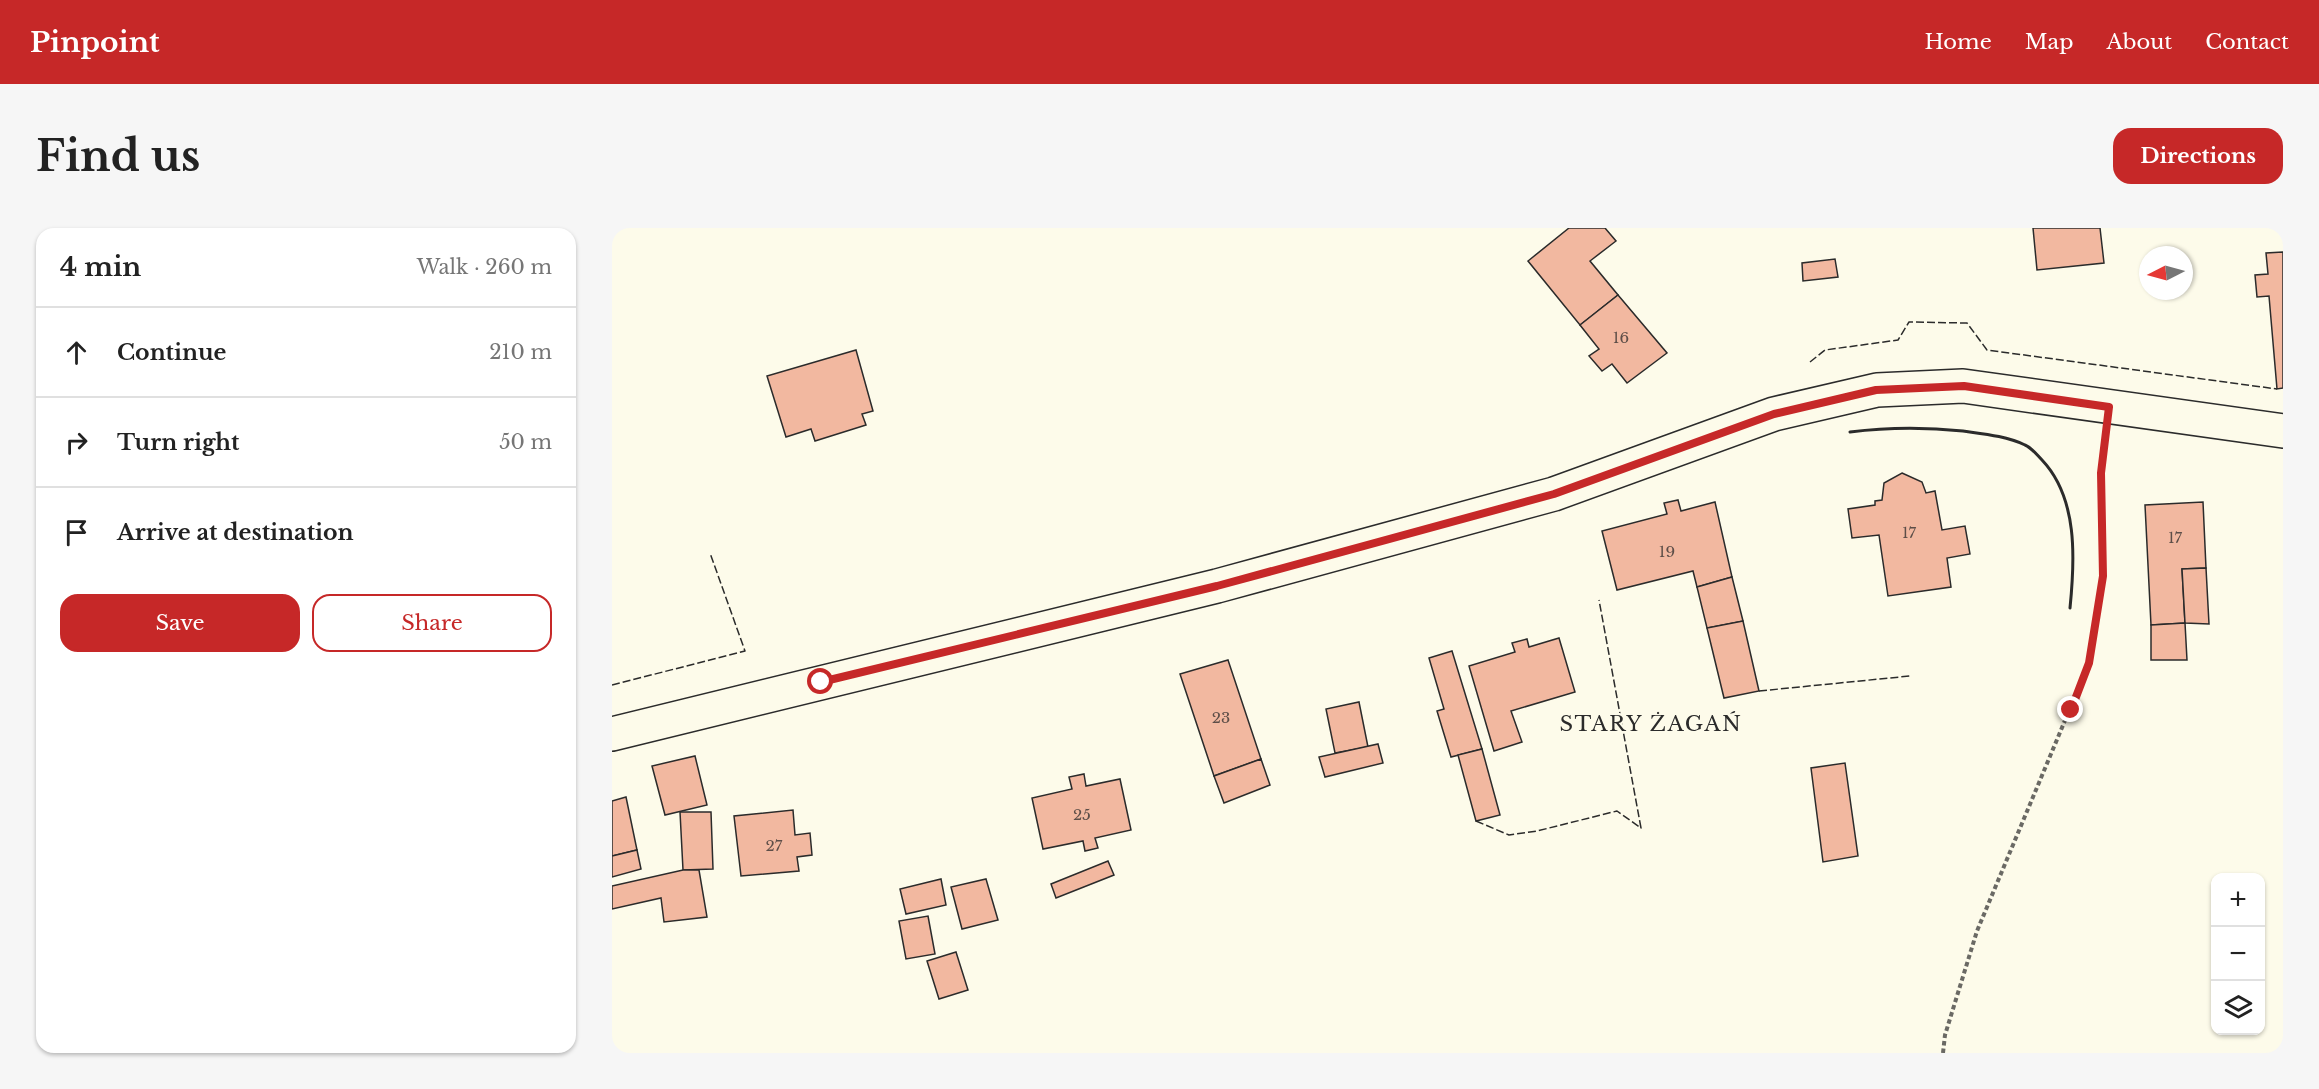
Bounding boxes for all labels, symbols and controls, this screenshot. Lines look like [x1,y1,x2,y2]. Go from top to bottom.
text: Pinpoint [30,25,160,60]
text: Home [1925,29,1992,55]
text: Map [2025,29,2073,55]
text: About [2106,29,2172,55]
text: Contact [2205,29,2289,55]
button: Directions [2113,128,2283,184]
text: Find us [36,130,200,182]
north arrow [2139,246,2193,300]
text: 4 min [60,251,141,283]
text: Walk · 260 m [417,255,552,279]
house number: 16 [1613,328,1629,347]
icon: ahead [60,336,93,369]
text: Continue [117,339,226,366]
text: 210 m [489,340,552,364]
icon: right [60,426,93,459]
text: Turn right [117,429,239,456]
text: 50 m [499,430,552,454]
icon: arrive [60,516,93,549]
text: Arrive at destination [117,519,354,546]
house number: 17 [1902,523,1917,542]
house number: 17 [2168,528,2183,547]
house number: 19 [1659,542,1675,561]
button: Save [60,594,300,652]
button: Share [312,594,552,652]
route start [807,668,833,694]
route end [2057,696,2083,722]
house number: 23 [1212,708,1230,727]
district label: STARY ŻAGAŃ [1560,711,1742,737]
house number: 25 [1073,805,1091,824]
house number: 27 [766,836,783,855]
map controls [2211,873,2265,1035]
button: + [2211,873,2265,927]
button: − [2211,927,2265,981]
button: layers [2211,981,2265,1035]

